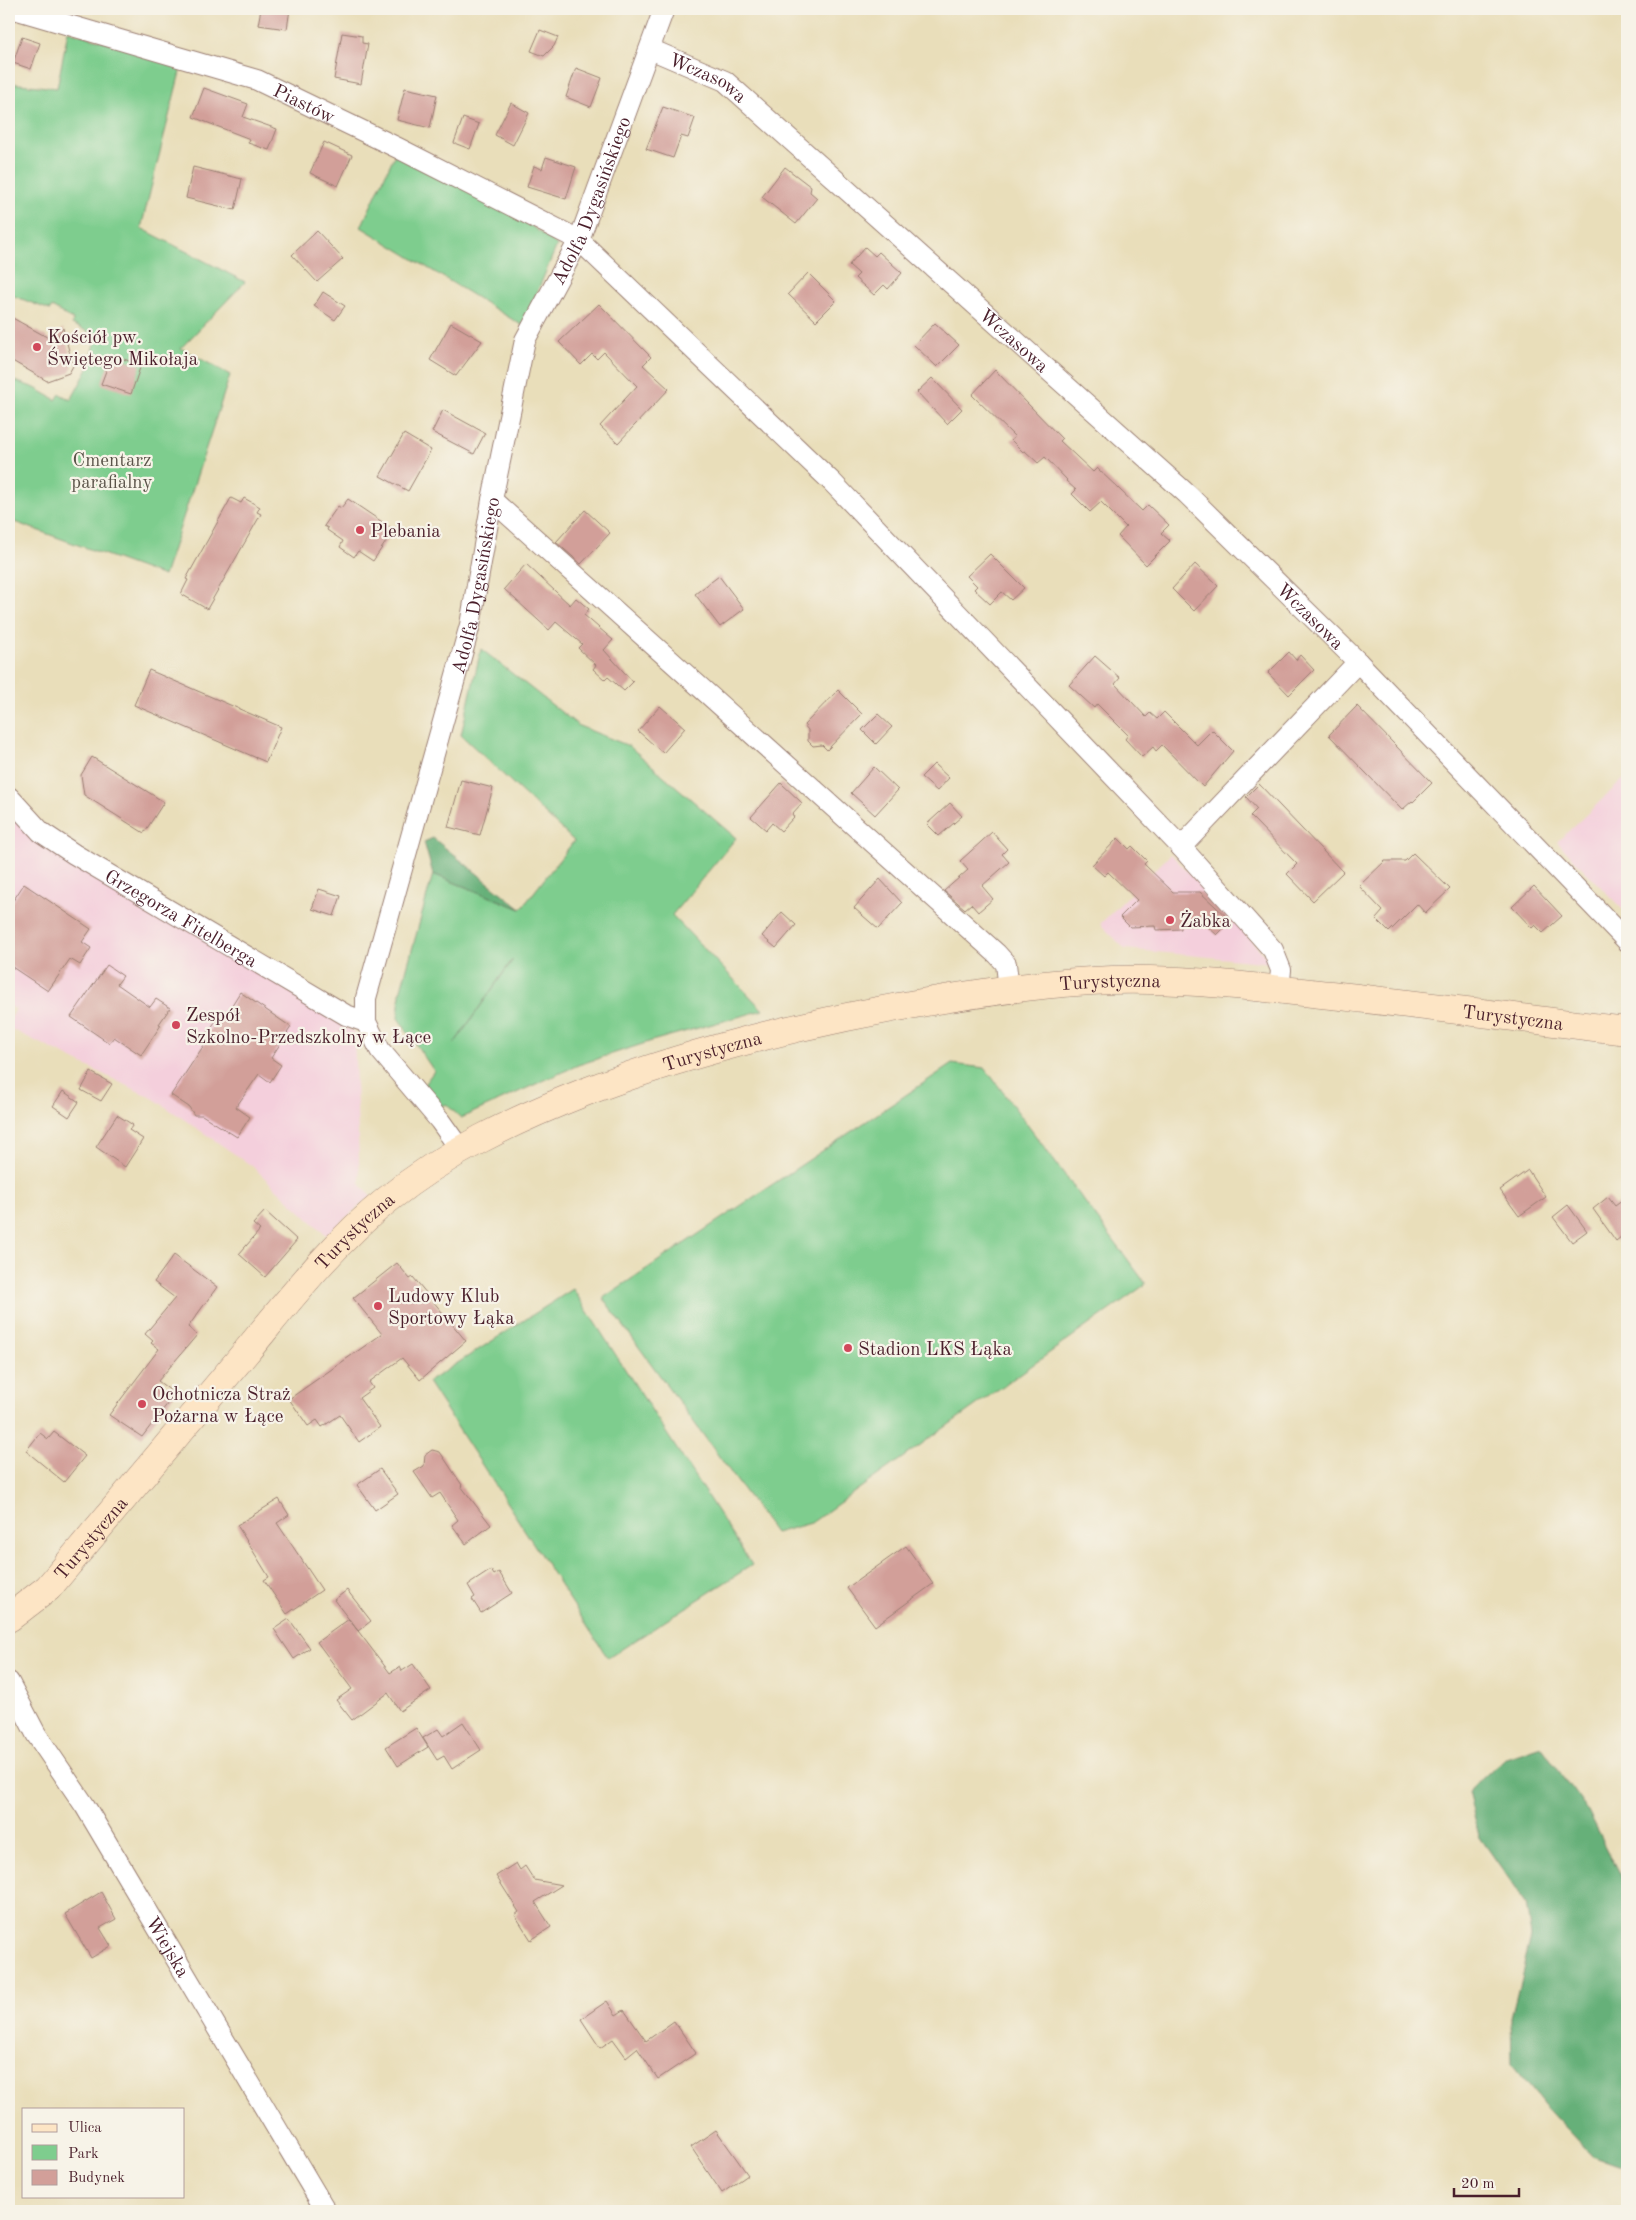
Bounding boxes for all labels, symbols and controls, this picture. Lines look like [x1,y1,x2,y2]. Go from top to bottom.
street label: Wczasowa [666,51,750,108]
street label: Piastów [270,82,338,128]
street label: Adolfa Dygasińskiego [550,114,636,289]
street label: Wczasowa [975,306,1052,378]
place label: Kościół pw. Świętego Mikołaja [47,329,199,370]
marker: Kościół pw. Świętego Mikołaja [31,341,43,353]
park label: Cmentarz parafialny [71,452,153,493]
street label: Adolfa Dygasińskiego [450,496,504,676]
place label: Plebania [370,523,441,542]
marker: Plebania [354,524,366,536]
street label: Wczasowa [1272,581,1347,655]
street label: Grzegorza Fitelberga [101,867,260,973]
place label: Żabka [1180,910,1231,932]
marker: Żabka [1164,914,1176,926]
street label: Turystyczna [1058,973,1162,995]
street label: Turystyczna [1461,1004,1565,1035]
place label: Zespół Szkolno-Przedszkolny w Łące [186,1007,431,1048]
marker: Zespół Szkolno-Przedszkolny w Łące [170,1019,182,1031]
street label: Turystyczna [661,1030,765,1076]
street label: Turystyczna [313,1190,400,1275]
place label: Ludowy Klub Sportowy Łąka [388,1288,515,1329]
marker: Ludowy Klub Sportowy Łąka [372,1300,384,1312]
place label: Stadion LKS Łąka [858,1341,1012,1360]
marker: Stadion LKS Łąka [842,1342,854,1354]
place label: Ochotnicza Straż Pożarna w Łące [152,1386,291,1427]
marker: Ochotnicza Straż Pożarna w Łące [136,1398,148,1410]
street label: Turystyczna [52,1494,133,1584]
street label: Wiejska [141,1914,192,1982]
legend [22,2108,185,2198]
text: Ulica [68,2121,102,2136]
text: Park [68,2147,99,2162]
scale bar [1454,2165,1518,2197]
text: Budynek [68,2171,125,2186]
text: 20 m [1461,2177,1495,2192]

